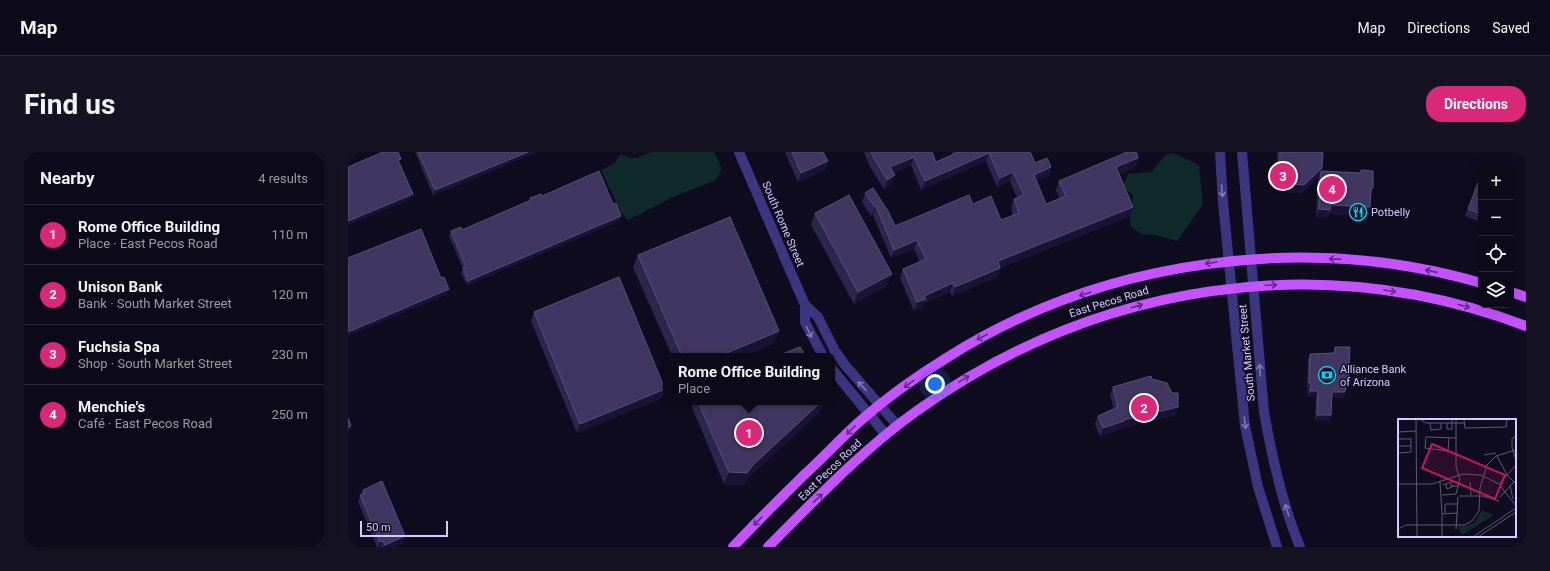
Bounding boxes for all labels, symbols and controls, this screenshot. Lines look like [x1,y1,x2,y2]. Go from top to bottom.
text: Map [20,16,58,39]
text: Map [1358,20,1385,36]
text: Directions [1407,20,1470,36]
text: Saved [1492,20,1530,36]
button: Directions [1426,86,1526,122]
text: Find us [24,88,115,121]
pin: 3 [1270,161,1296,191]
map controls [1478,164,1514,308]
button: + [1478,164,1514,200]
text: Nearby [40,168,95,188]
text: 4 results [258,171,308,186]
pin: 4 [1319,174,1345,204]
street label: South Rome Street [759,179,807,269]
one-way arrow [1219,184,1226,197]
button: − [1478,200,1514,236]
restaurant icon: Potbelly [1348,202,1368,222]
place label: Potbelly [1371,206,1411,219]
text: Rome Office Building [78,218,220,236]
text: 1 [49,227,57,242]
text: 110 m [271,227,308,242]
text: Place · East Pecos Road [78,236,218,251]
button: locate [1478,236,1514,272]
one-way arrow [1329,256,1342,263]
one-way arrow [1205,259,1218,267]
one-way arrow [1425,266,1438,274]
button: layers [1478,272,1514,308]
text: Unison Bank [78,278,163,296]
one-way arrow [1264,281,1277,288]
street label: East Pecos Road [1068,284,1150,320]
text: 2 [49,287,57,302]
text: 120 m [271,287,308,302]
one-way arrow [1384,287,1397,295]
one-way arrow [1079,290,1091,298]
text: Bank · South Market Street [78,296,232,311]
one-way arrow [1130,302,1143,309]
one-way arrow [1457,303,1470,310]
street label: South Market Street [1236,304,1258,402]
one-way arrow [806,326,813,338]
one-way arrow [976,334,988,342]
text: Fuchsia Spa [78,338,160,356]
text: 3 [49,347,57,362]
text: 230 m [271,347,308,362]
popup [663,353,835,405]
text: Shop · South Market Street [78,356,232,371]
text: Rome Office Building [678,363,820,381]
place label: Alliance Bank of Arizona [1340,363,1406,389]
one-way arrow [1257,364,1264,377]
bank icon: Alliance Bank of Arizona [1317,365,1337,385]
your location [925,374,945,394]
one-way arrow [958,375,970,383]
one-way arrow [903,380,914,388]
text: Place [678,381,710,396]
one-way arrow [858,381,867,391]
pin: 2 [1131,393,1157,423]
text: Menchie's [78,398,145,416]
text: 4 [49,407,57,422]
text: 250 m [271,407,308,422]
text: Café · East Pecos Road [78,416,212,431]
one-way arrow [1241,416,1249,429]
pin: 1 [736,418,762,448]
inset map [1398,419,1516,537]
one-way arrow [846,425,856,435]
street label: East Pecos Road [796,437,864,503]
one-way arrow [813,493,823,503]
one-way arrow [1283,504,1290,517]
one-way arrow [753,516,763,526]
scale bar [360,519,448,538]
text: 50 m [366,521,391,534]

